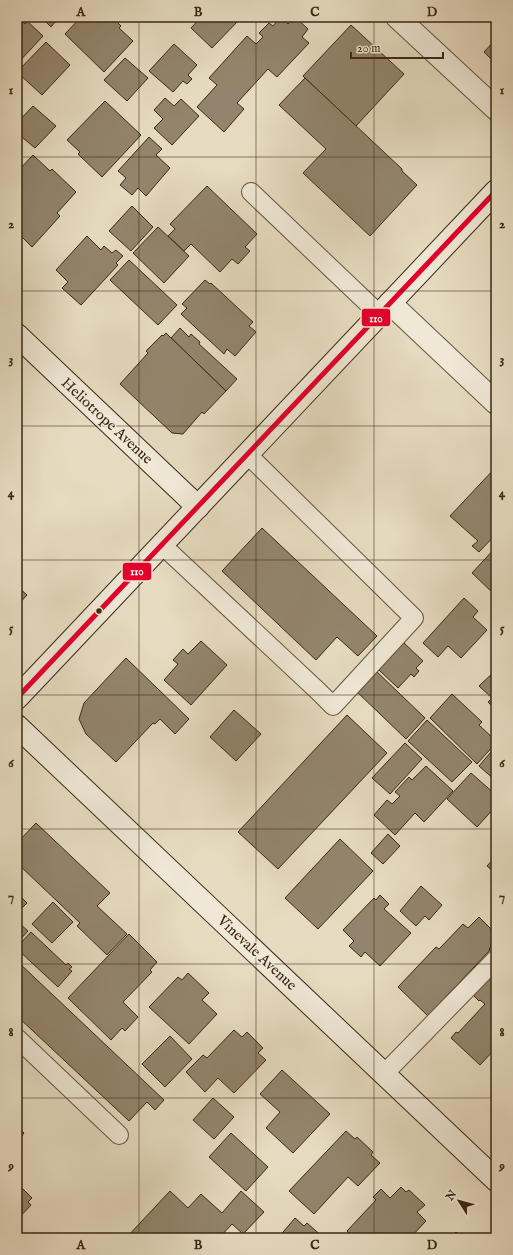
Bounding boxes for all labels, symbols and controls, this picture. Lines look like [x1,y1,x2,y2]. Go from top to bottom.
text: A [76,4,87,21]
text: B [194,4,203,21]
text: C [310,4,320,21]
text: D [427,4,438,21]
scale bar [351,34,443,60]
text: 20 m [357,41,380,56]
text: 1 [9,82,14,99]
text: 1 [500,82,505,99]
text: 2 [8,216,14,233]
text: 2 [499,216,505,233]
line badge: 110 [361,308,391,327]
text: 110 [369,312,383,326]
text: 3 [9,351,14,368]
text: 3 [500,351,505,368]
street label: Heliotrope Avenue [57,374,157,468]
text: 4 [8,485,15,502]
text: 4 [499,485,506,502]
line badge: 110 [122,562,152,581]
text: 110 [130,565,144,579]
unlabelled marker [94,606,104,616]
text: 5 [9,620,14,637]
text: 5 [500,620,505,637]
text: 6 [8,755,14,772]
text: 6 [499,755,505,772]
text: 7 [8,889,14,906]
text: 7 [499,889,505,906]
street label: Vinevale Avenue [213,911,301,995]
text: 8 [8,1024,14,1041]
text: 8 [499,1024,505,1041]
text: 9 [7,1158,14,1175]
text: 9 [498,1158,505,1175]
north arrow [439,1181,479,1221]
text: N [443,1187,460,1204]
text: A [76,1237,87,1254]
text: B [194,1237,203,1254]
text: C [310,1237,320,1254]
text: D [427,1237,438,1254]

